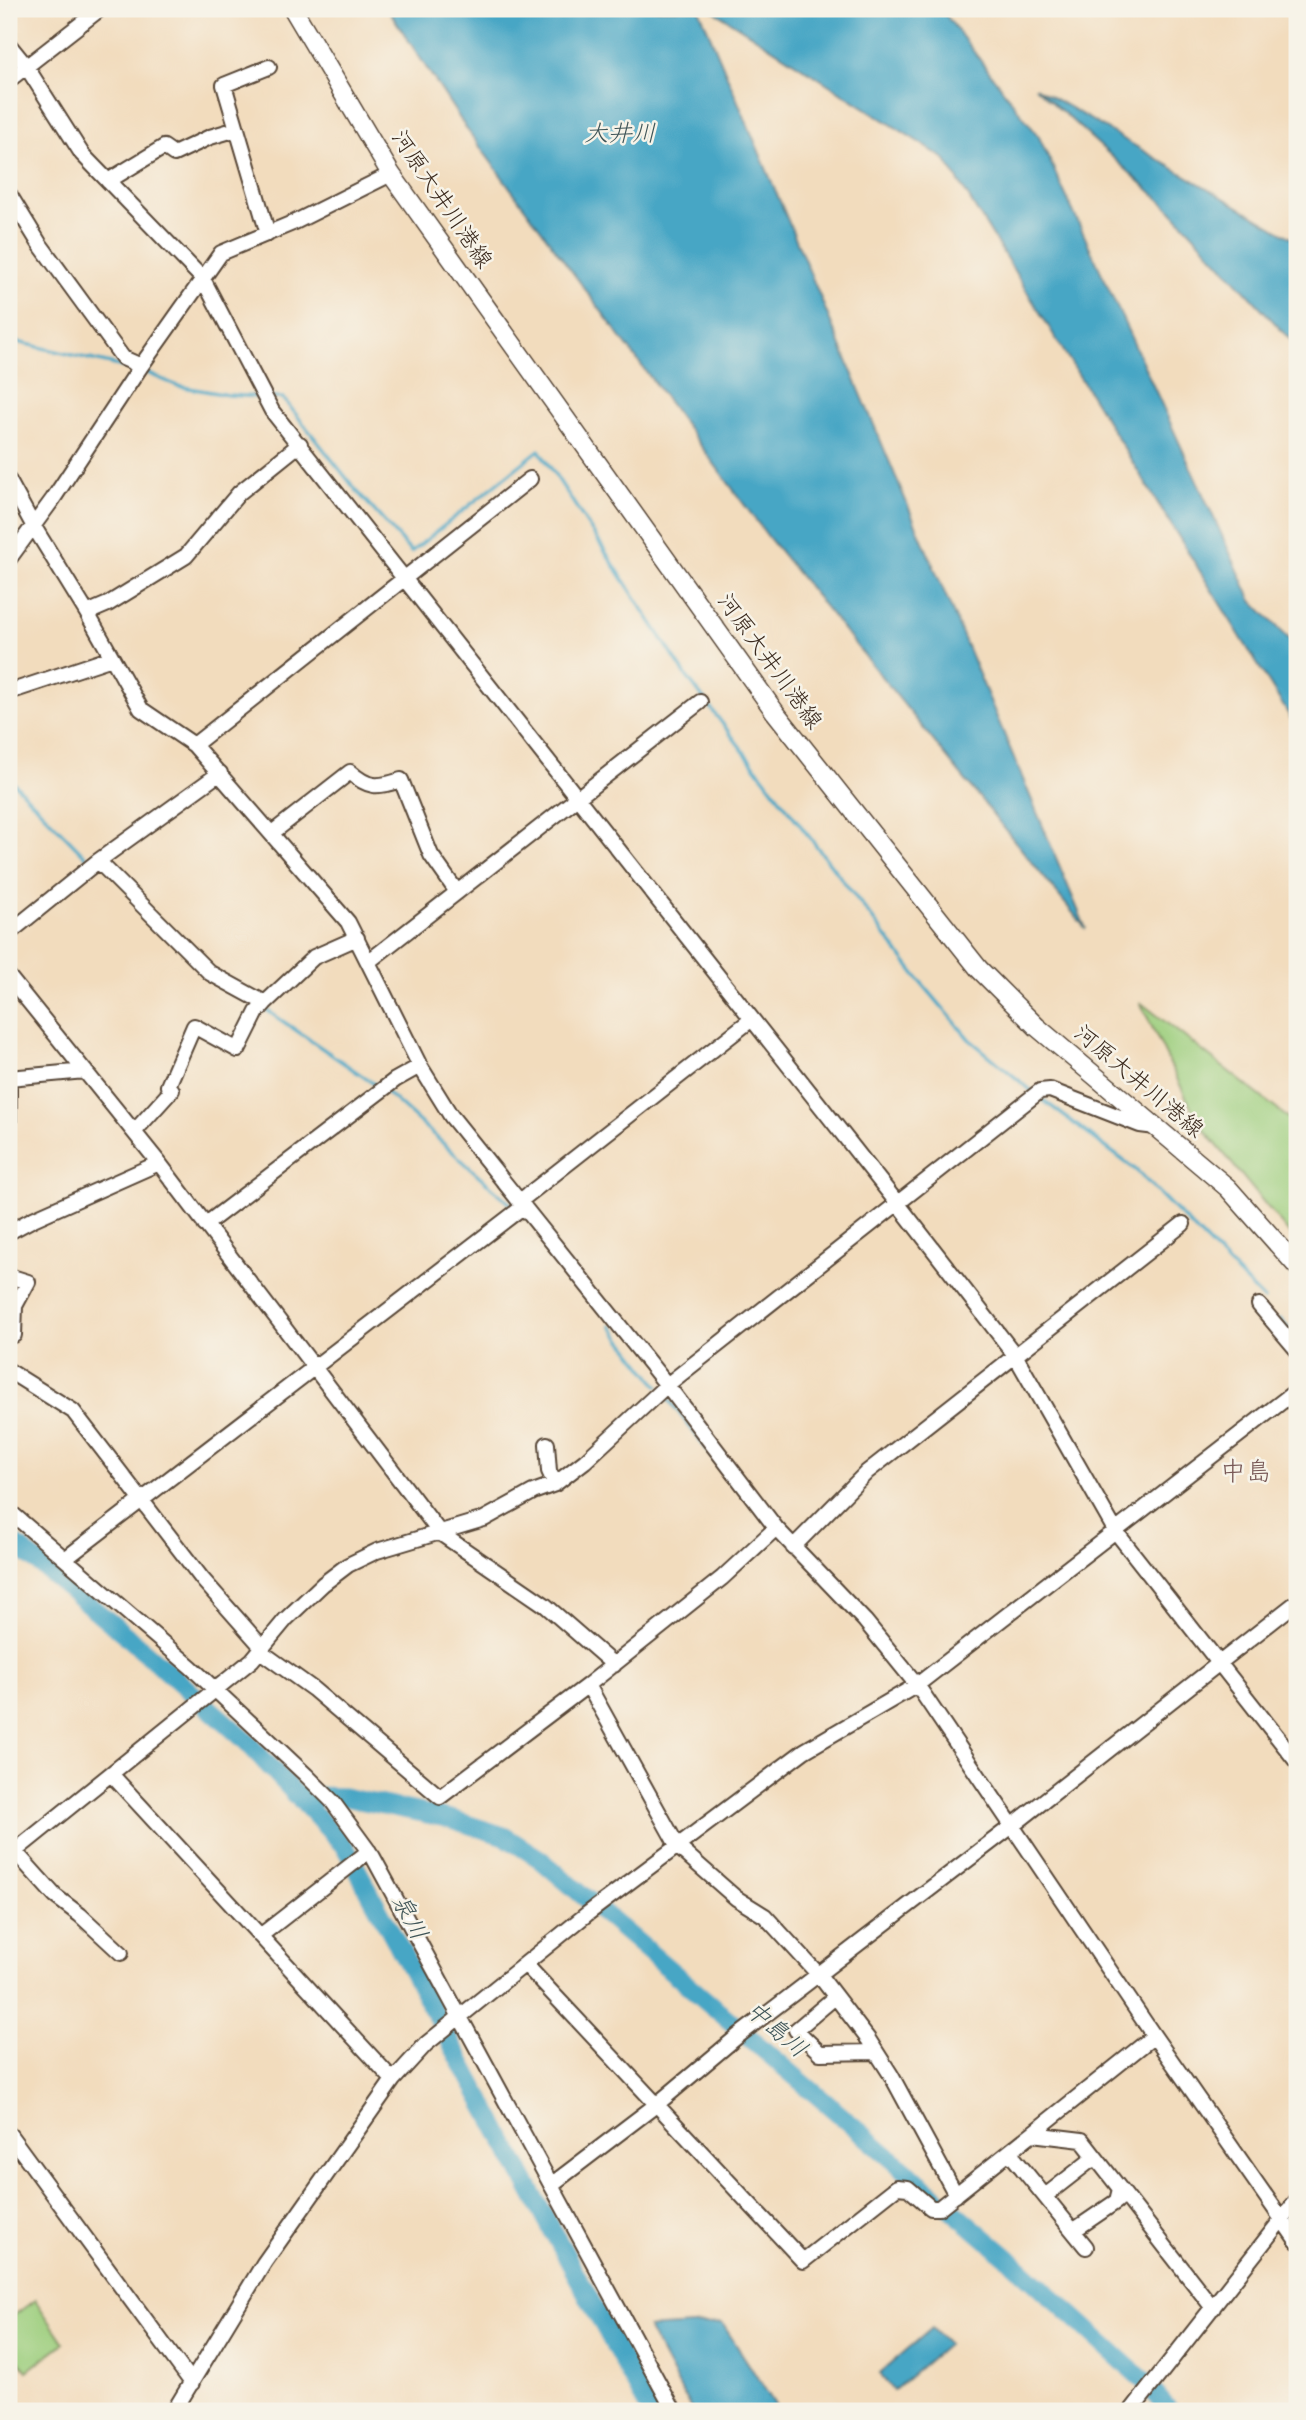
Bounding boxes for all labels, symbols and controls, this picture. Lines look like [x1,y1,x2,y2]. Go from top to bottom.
water label: 大井川 [584,119,656,147]
street label: 河原大井川港線 [386,125,498,273]
street label: 河原大井川港線 [712,588,828,734]
street label: 河原大井川港線 [1069,1019,1209,1143]
district label: 中島 [1220,1457,1272,1487]
water label: 泉川 [386,1889,434,1945]
water label: 中島川 [741,1995,813,2063]

